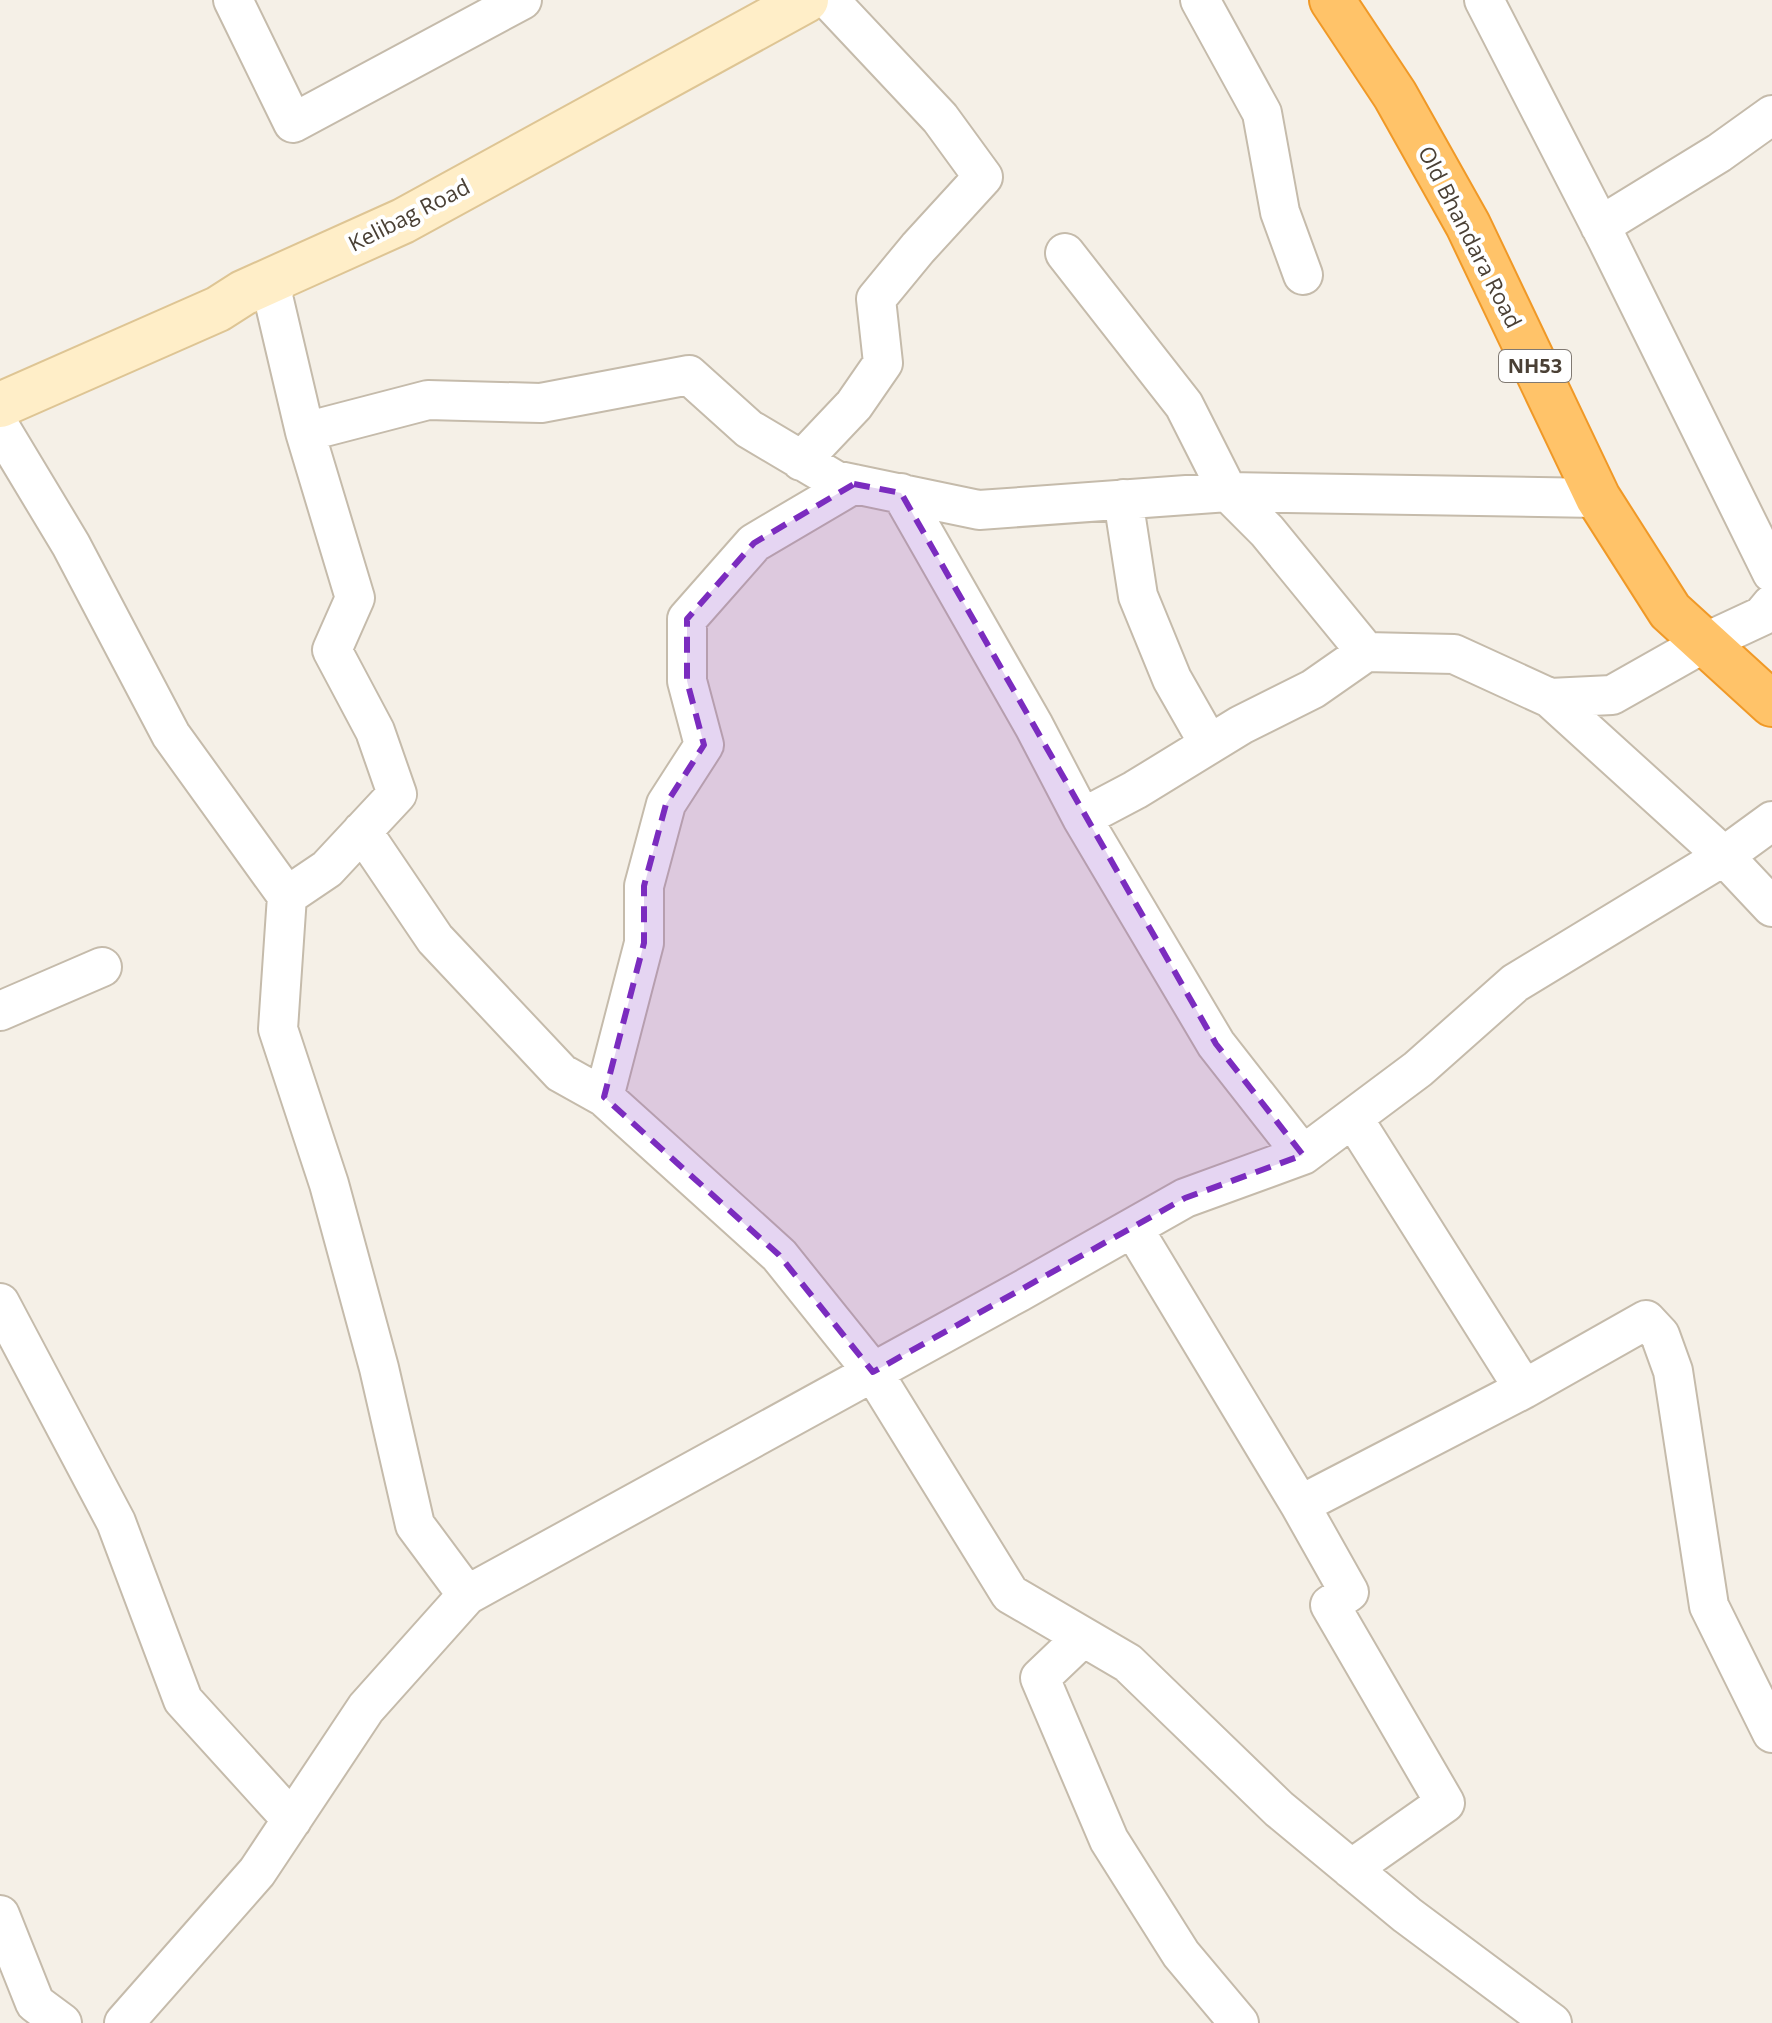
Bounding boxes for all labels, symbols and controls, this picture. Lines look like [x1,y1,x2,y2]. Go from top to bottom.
street label: Old Bhandara Road [1412,140,1530,333]
street label: Kelibag Road [343,171,475,258]
road number: NH53 [1499,350,1571,382]

